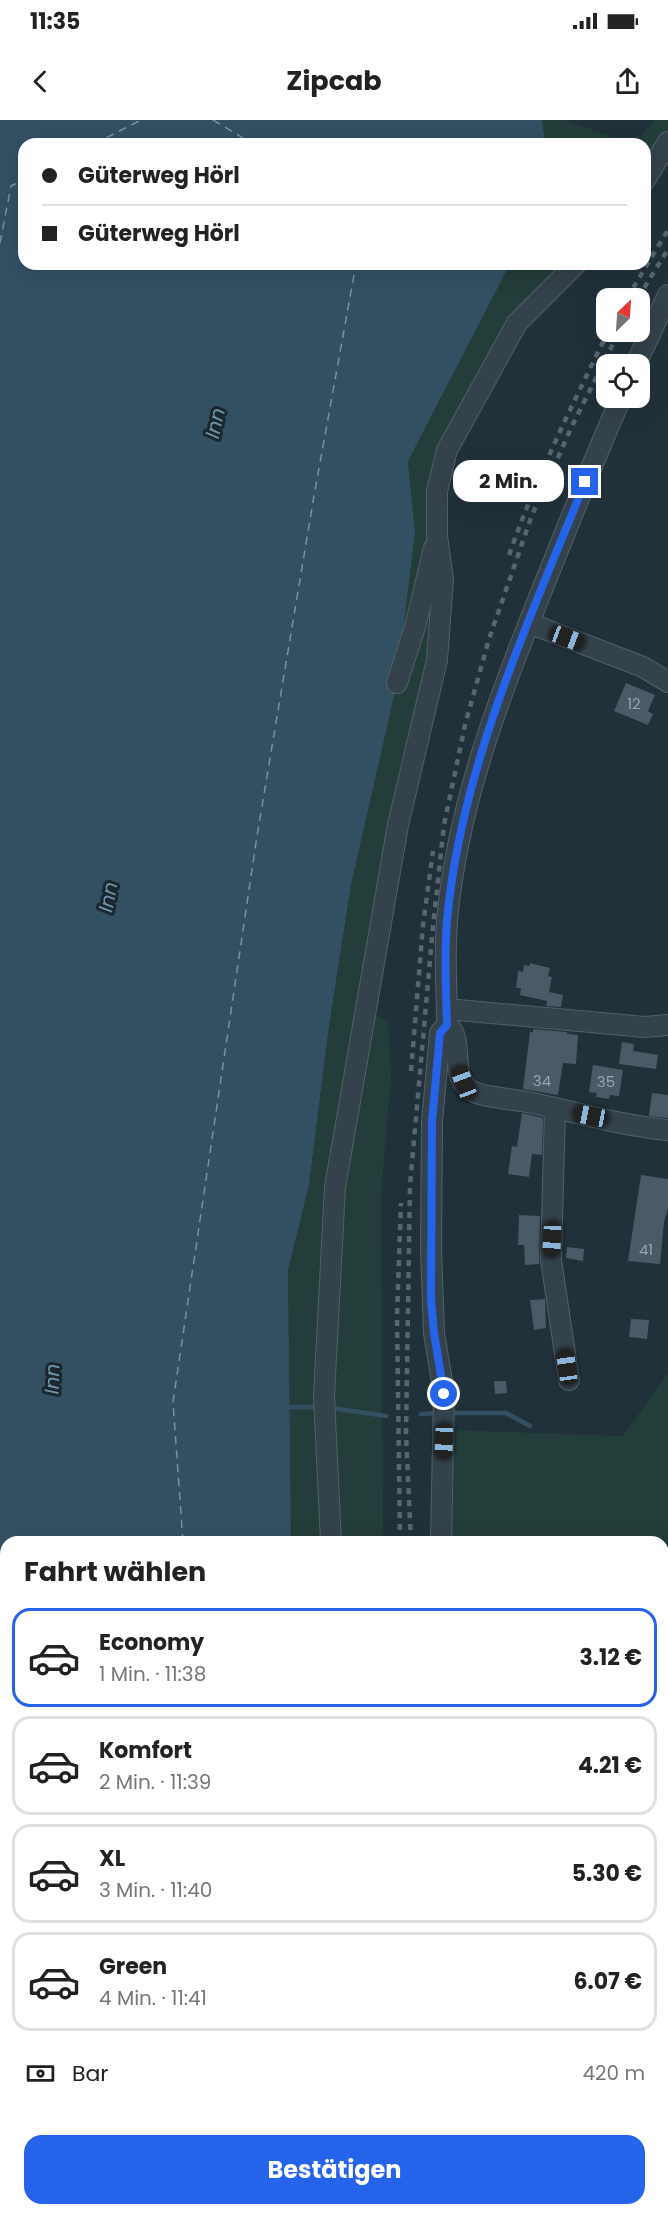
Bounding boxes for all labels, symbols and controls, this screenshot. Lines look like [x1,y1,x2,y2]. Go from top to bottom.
text: 11:35 [30,6,80,37]
text: Zipcab [286,62,382,99]
icon: back [24,65,57,98]
icon: share [611,65,644,98]
text: Güterweg Hörl [78,160,240,191]
text: Güterweg Hörl [78,218,240,249]
north arrow [596,288,650,342]
map controls [596,288,650,408]
button: locate [596,354,650,408]
water label: Inn [198,405,232,441]
callout: 2 Min. [453,461,564,503]
text: 2 Min. [479,467,538,495]
route end [571,468,598,495]
car [547,623,587,653]
house number: 12 [627,693,641,714]
water label: Inn [91,879,125,915]
car [449,1063,479,1103]
house number: 34 [533,1070,551,1091]
house number: 35 [597,1071,615,1092]
car [572,1104,610,1128]
car [542,1221,562,1257]
house number: 41 [639,1239,653,1260]
car [556,1348,578,1386]
water label: Inn [37,1363,67,1395]
route start [430,1380,457,1407]
car [434,1423,454,1459]
text: Fahrt wählen [24,1553,206,1590]
text: Economy [99,1627,204,1658]
icon: car [27,1631,81,1685]
text: 3.12 € [579,1642,642,1673]
text: 1 Min. · 11:38 [99,1660,206,1688]
text: Komfort [99,1735,192,1766]
icon: car [27,1739,81,1793]
text: 4.21 € [578,1750,642,1781]
text: 2 Min. · 11:39 [99,1768,211,1796]
text: XL [99,1843,125,1874]
icon: car [27,1847,81,1901]
text: 5.30 € [572,1858,642,1889]
text: 3 Min. · 11:40 [99,1876,212,1904]
text: Green [99,1951,167,1982]
icon: car [27,1955,81,2009]
text: 6.07 € [573,1966,642,1997]
text: 4 Min. · 11:41 [99,1984,207,2012]
icon: cash [24,2057,57,2090]
text: Bar [72,2058,109,2089]
text: 420 m [582,2059,645,2087]
button: Bestätigen [24,2135,645,2204]

